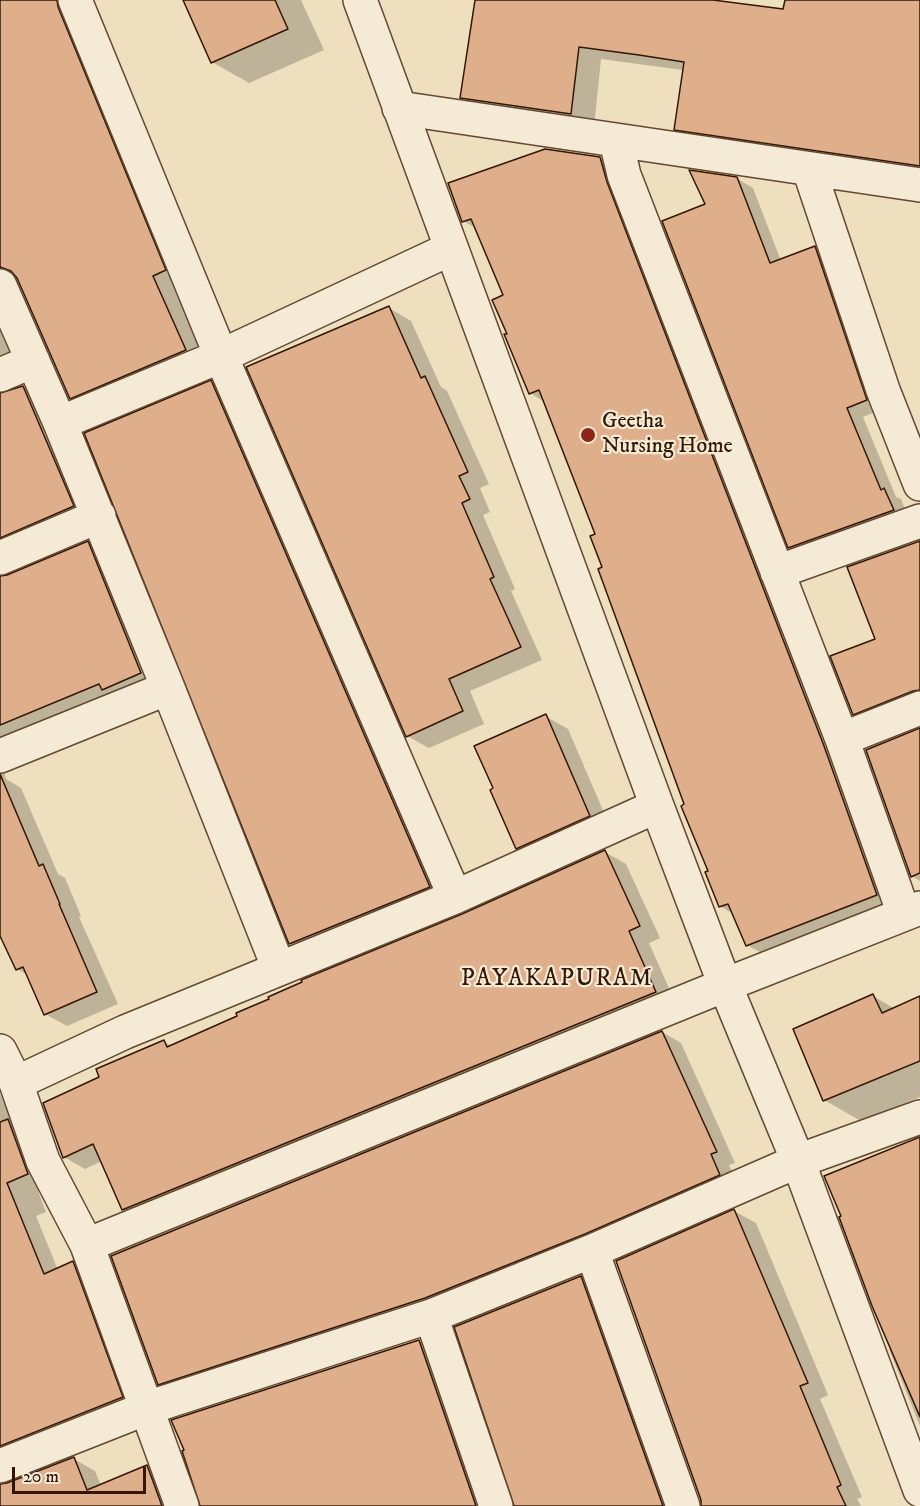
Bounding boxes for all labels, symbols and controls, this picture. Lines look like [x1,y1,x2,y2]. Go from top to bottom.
place label: Geetha Nursing Home [602,409,733,460]
marker: Geetha Nursing Home [579,426,597,444]
district label: PAYAKAPURAM [461,966,653,994]
scale bar [15,1455,148,1493]
text: 20 m [23,1466,59,1488]

